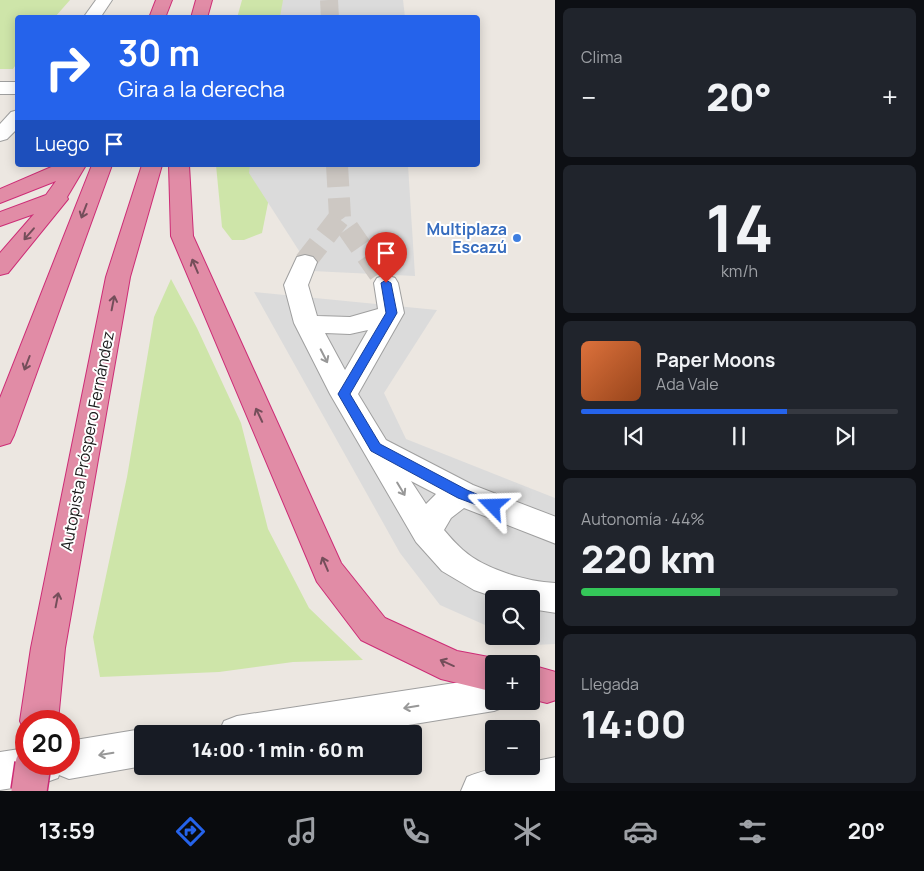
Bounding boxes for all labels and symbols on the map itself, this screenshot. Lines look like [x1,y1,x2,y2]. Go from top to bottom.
one-way arrow [79,202,88,218]
place label: Multiplaza Escazú [427,218,507,258]
one-way arrow [24,227,35,240]
pin [365,232,407,283]
marker: Multiplaza Escazú [511,232,523,244]
one-way arrow [189,259,199,274]
one-way arrow [109,295,118,311]
street label: Autopista Próspero Fernández [55,329,119,553]
one-way arrow [320,348,329,363]
one-way arrow [22,355,31,370]
one-way arrow [254,408,264,423]
position arrow [466,479,518,531]
one-way arrow [396,482,406,496]
one-way arrow [320,557,330,572]
one-way arrow [53,592,63,608]
one-way arrow [440,658,455,668]
one-way arrow [403,702,419,712]
speed limit sign: 20 [15,710,80,775]
one-way arrow [98,749,114,759]

